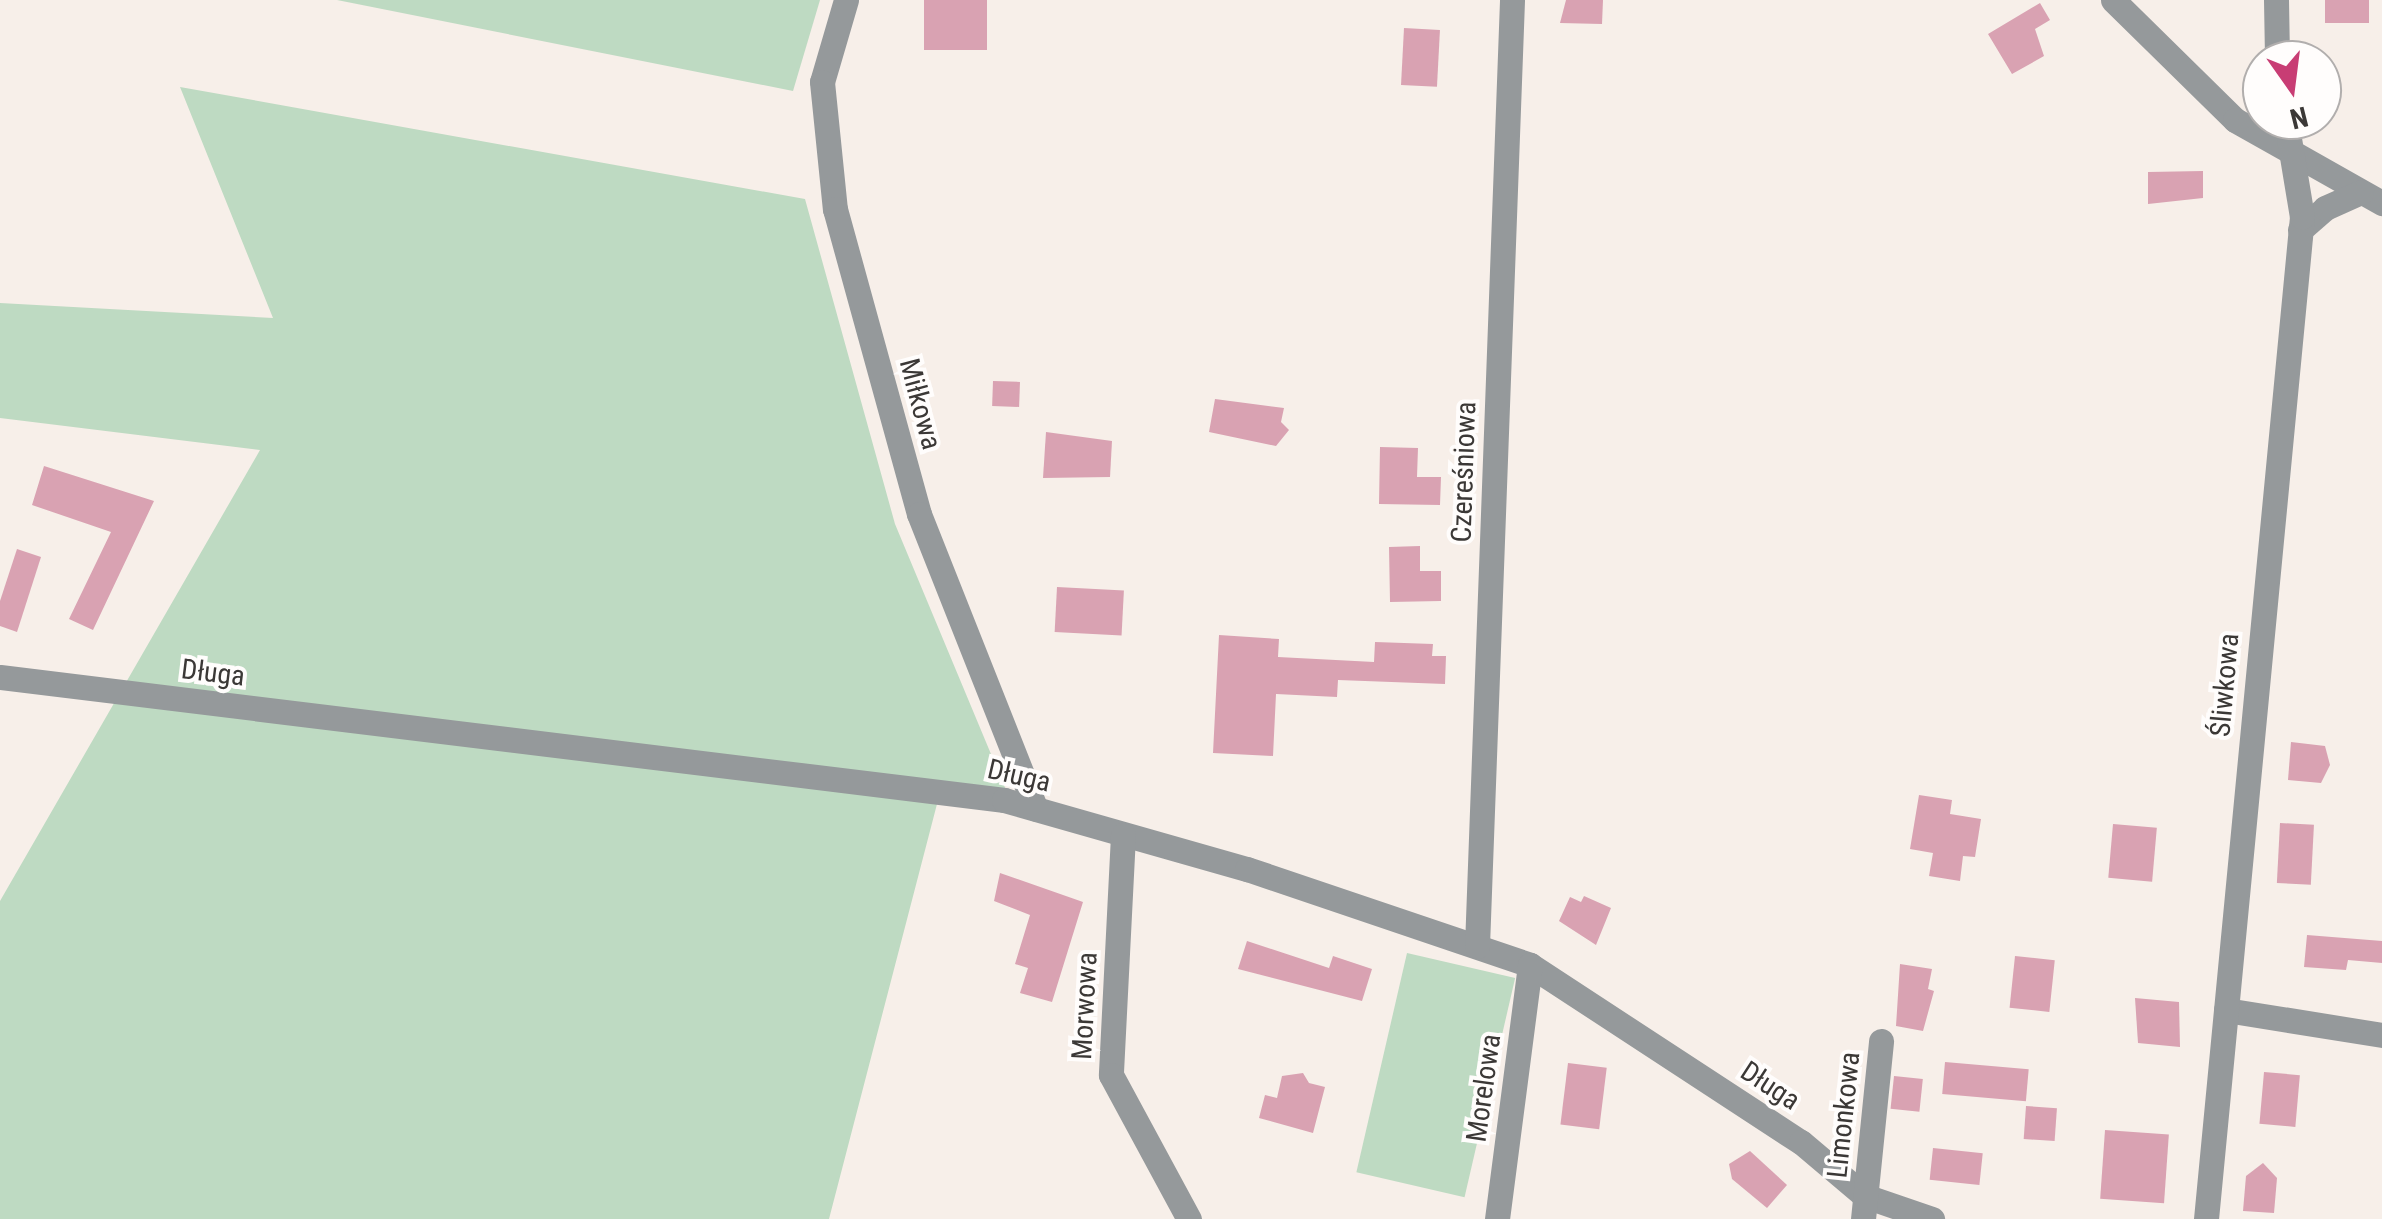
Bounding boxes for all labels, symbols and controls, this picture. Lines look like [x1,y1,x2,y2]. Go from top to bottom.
north arrow [2242,40,2342,140]
text: N [2287,100,2311,136]
street label: Miłkowa [892,355,948,453]
street label: Czereśniowa [1445,401,1483,543]
street label: Śliwkowa [2204,632,2246,738]
street label: Długa [179,652,247,694]
street label: Długa [984,752,1054,800]
street label: Morwowa [1065,951,1105,1061]
street label: Morelowa [1460,1032,1508,1144]
street label: Limonkowa [1821,1050,1867,1180]
street label: Długa [1734,1055,1806,1117]

